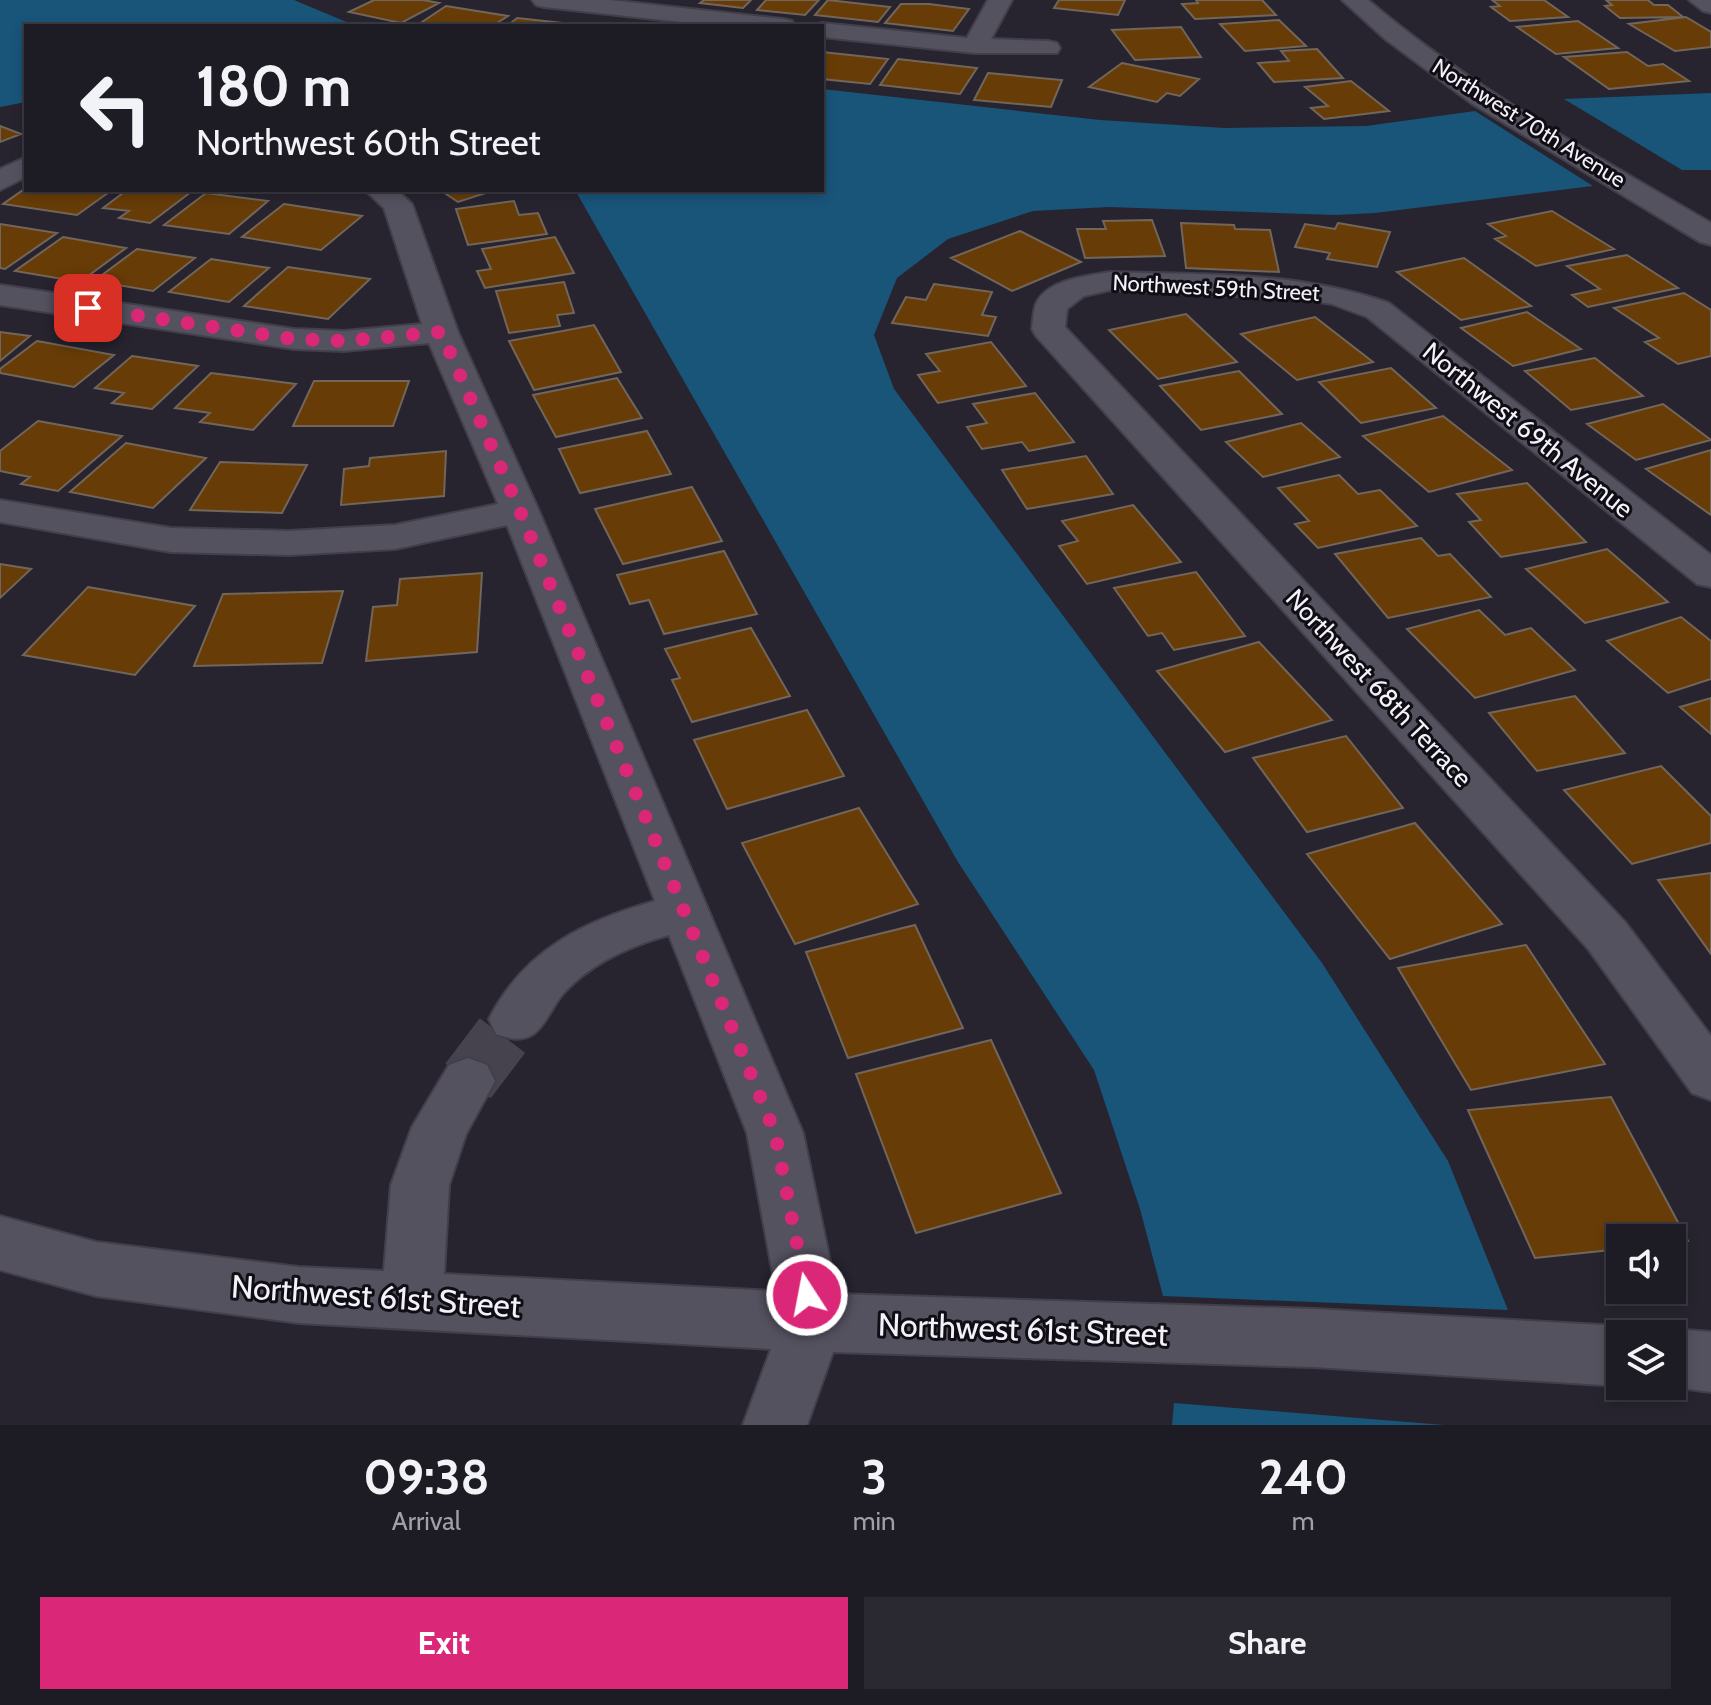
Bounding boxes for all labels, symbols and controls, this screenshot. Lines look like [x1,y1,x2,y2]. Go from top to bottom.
text: 180 m [196,52,351,120]
street label: Northwest 70th Avenue [1428,53,1630,193]
icon: left [64,56,168,160]
text: Northwest 60th Street [196,120,541,164]
street label: Northwest 59th Street [1112,269,1321,307]
pin [54,274,122,342]
icon: arrive [66,286,110,330]
street label: Northwest 69th Avenue [1416,335,1640,525]
street label: Northwest 68th Terrace [1279,583,1479,793]
map controls [1606,1224,1686,1400]
button: sound [1606,1224,1686,1304]
position arrow [765,1253,849,1337]
street label: Northwest 61st Street [230,1266,522,1326]
street label: Northwest 61st Street [877,1304,1169,1354]
button: layers [1606,1320,1686,1400]
text: 09:38 [363,1448,490,1506]
text: 3 [861,1448,887,1506]
text: 240 [1259,1448,1348,1506]
text: Arrival [392,1505,461,1537]
text: min [853,1505,896,1537]
text: m [1292,1505,1315,1537]
button: Exit [40,1597,848,1689]
button: Share [864,1597,1671,1689]

